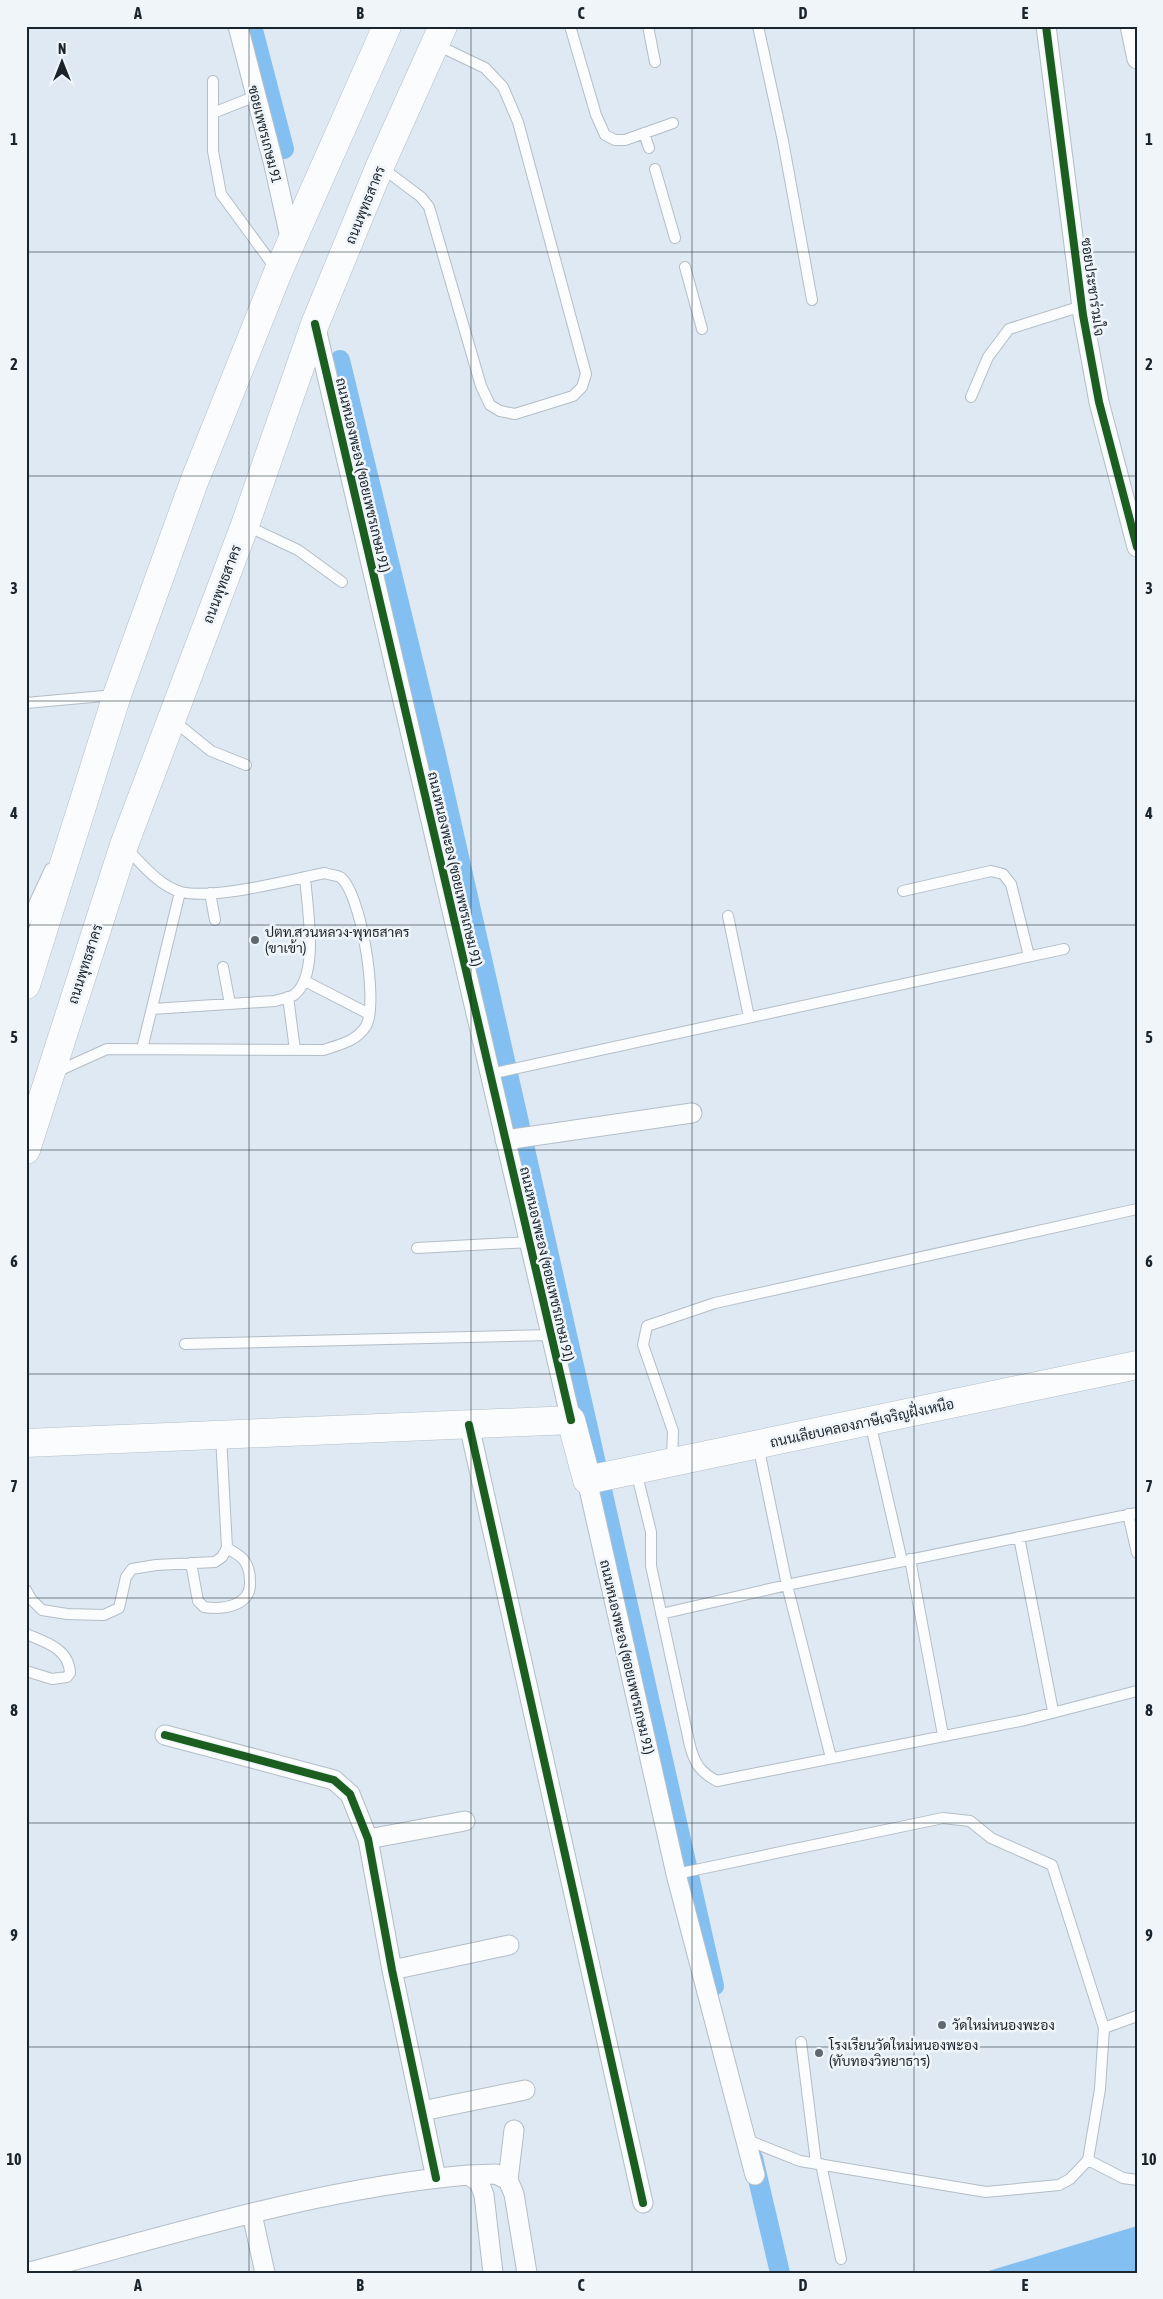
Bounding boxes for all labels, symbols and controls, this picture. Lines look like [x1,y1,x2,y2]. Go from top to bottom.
text: A [133,4,142,22]
text: B [356,4,364,22]
text: C [577,4,585,22]
text: D [799,4,808,22]
text: E [1022,4,1029,22]
north arrow [38,38,88,88]
text: N [58,41,66,57]
street label: ซอยเพชรเกษม 91 [245,84,285,184]
text: 1 [10,130,18,148]
text: 1 [1145,130,1153,148]
street label: ถนนพุทธสาคร [342,163,390,247]
street label: ซอยประชาร่วมใจ [1078,237,1108,337]
text: 2 [10,355,18,373]
text: 2 [1145,355,1153,373]
street label: ถนนหนองพะอง (ซอยเพชรเกษม 91) [333,376,393,574]
street label: ถนนพุทธสาคร [200,542,246,626]
text: 3 [10,579,18,597]
text: 3 [1145,579,1153,597]
street label: ถนนหนองพะอง (ซอยเพชรเกษม 91) [425,770,485,968]
text: 4 [9,804,18,822]
text: 4 [1144,804,1153,822]
street label: ถนนพุทธสาคร [65,922,107,1007]
place label: ปตท.สวนหลวง-พุทธสาคร (ขาเข้า) [265,924,410,956]
marker: ปตท.สวนหลวง-พุทธสาคร (ขาเข้า) [249,934,261,946]
text: 5 [10,1028,18,1046]
text: 5 [1145,1028,1153,1046]
street label: ถนนหนองพะอง (ซอยเพชรเกษม 91) [517,1165,577,1363]
text: 6 [10,1252,18,1270]
text: 6 [1145,1252,1153,1270]
street label: ถนนเลียบคลองภาษีเจริญฝั่งเหนือ [768,1392,956,1451]
text: 7 [10,1477,18,1495]
text: 7 [1145,1477,1153,1495]
street label: ถนนหนองพะอง (ซอยเพชรเกษม 91) [597,1558,657,1756]
text: 8 [10,1701,18,1719]
text: 8 [1145,1701,1153,1719]
text: 9 [10,1926,18,1944]
text: 9 [1145,1926,1153,1944]
place label: วัดใหม่หนองพะอง [952,2017,1055,2033]
marker: วัดใหม่หนองพะอง [936,2019,948,2031]
place label: โรงเรียนวัดใหม่หนองพะอง (ทับทองวิทยาธาร) [828,2036,978,2069]
marker: โรงเรียนวัดใหม่หนองพะอง (ทับทองวิทยาธาร) [813,2047,825,2059]
text: 10 [6,2150,22,2168]
text: 10 [1141,2150,1157,2168]
text: A [133,2276,142,2294]
text: B [356,2276,364,2294]
text: C [577,2276,585,2294]
text: D [799,2276,808,2294]
text: E [1022,2276,1029,2294]

